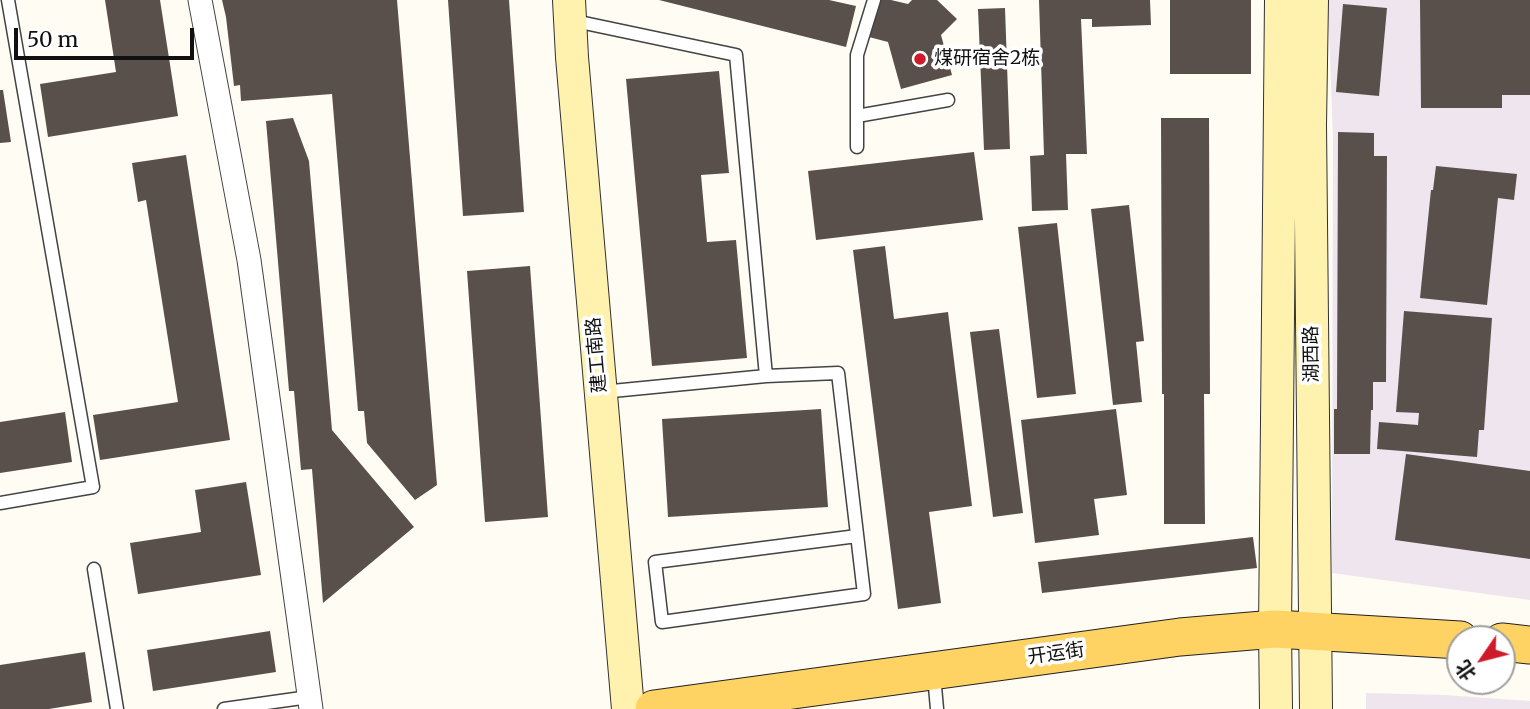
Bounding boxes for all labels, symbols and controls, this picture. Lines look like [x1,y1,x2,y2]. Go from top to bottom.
scale bar [18,14,198,58]
text: 50 m [27,26,78,53]
place label: 煤研宿舍2栋 [934,48,1040,70]
marker: 煤研宿舍2栋 [912,51,928,67]
street label: 建工南路 [582,316,612,394]
street label: 湖西路 [1300,325,1324,383]
north arrow [1446,625,1516,695]
street label: 开运街 [1026,639,1086,669]
text: 北 [1450,656,1481,686]

